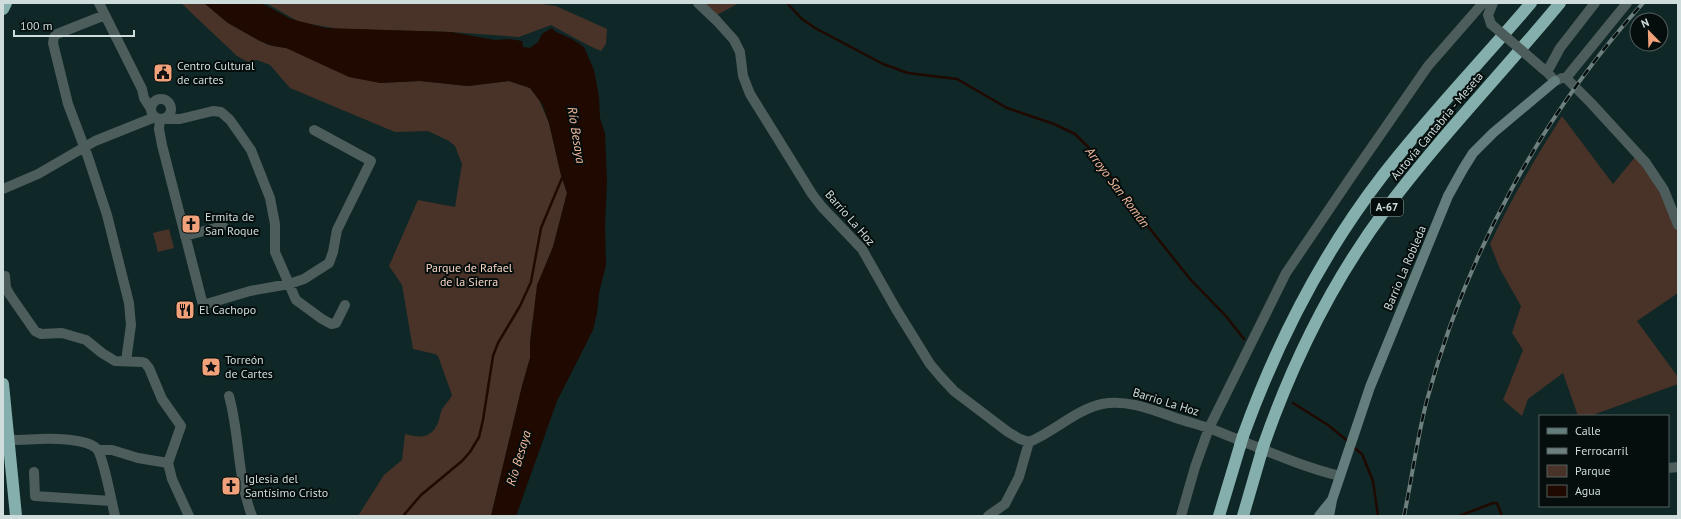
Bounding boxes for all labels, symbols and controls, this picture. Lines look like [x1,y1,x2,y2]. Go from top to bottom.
scale bar [14,12,134,38]
north arrow [1629,12,1669,52]
text: N [1639,15,1651,31]
text: 100 m [20,18,53,33]
place label: Centro Cultural de cartes [177,58,255,87]
public building icon: Centro Cultural de cartes [152,62,174,84]
street label: Autovía Cantabria - Meseta [1387,69,1486,183]
water label: Río Besaya [564,106,589,165]
water label: Arroyo San Román [1081,143,1154,231]
street label: Barrio La Hoz [822,187,879,249]
road number: A-67 [1371,198,1403,216]
place label: Ermita de San Roque [205,209,259,238]
church icon: Ermita de San Roque [180,213,202,235]
street label: Barrio La Robleda [1380,223,1429,312]
park label: Parque de Rafael de la Sierra [426,260,513,289]
restaurant icon: El Cachopo [174,299,196,321]
place label: El Cachopo [199,302,256,317]
place label: Torreón de Cartes [225,352,273,381]
place icon: Torreón de Cartes [200,356,222,378]
street label: Barrio La Hoz [1131,384,1201,419]
legend [1539,415,1669,507]
text: Calle [1575,423,1601,438]
water label: Río Besaya [502,428,535,488]
text: Ferrocarril [1575,443,1629,458]
text: Parque [1575,463,1610,478]
place label: Iglesia del Santísimo Cristo [245,471,328,500]
church icon: Iglesia del Santísimo Cristo [220,475,242,497]
text: Agua [1575,483,1601,498]

